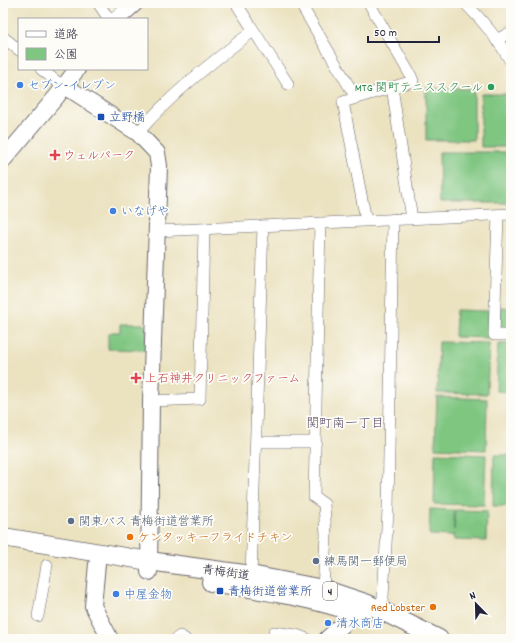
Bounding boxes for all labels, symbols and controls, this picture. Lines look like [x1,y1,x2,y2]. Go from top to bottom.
legend [18,18,148,70]
scale bar [368,18,439,44]
text: 50 m [374,25,397,42]
text: 道路 [54,27,78,44]
text: 公園 [54,47,78,64]
place label: セブン-イレブン [28,78,116,95]
marker: セブン-イレブン [15,80,25,90]
place label: MTG 関町テニススクール [355,80,483,97]
marker: MTG 関町テニススクール [486,82,496,92]
place label: 立野橋 [109,110,145,127]
marker: 立野橋 [96,112,106,122]
place label: ウェルパーク [63,148,135,165]
marker: ウェルパーク [50,150,60,160]
place label: いなげや [121,204,169,221]
marker: いなげや [108,206,118,216]
place label: 上石神井クリニックファーム [145,371,301,388]
marker: 上石神井クリニックファーム [130,372,142,384]
district label: 関町南一丁目 [306,415,384,434]
place label: 関東バス 青梅街道営業所 [79,514,214,531]
marker: 関東バス 青梅街道営業所 [66,516,76,526]
place label: ケンタッキーフライドチキン [138,530,293,547]
marker: ケンタッキーフライドチキン [125,532,135,542]
place label: 練馬関一郵便局 [324,554,408,571]
marker: 練馬関一郵便局 [311,556,321,566]
street label: 青梅街道 [201,562,251,585]
road number: 4 [323,582,337,600]
place label: 青梅街道営業所 [228,584,312,601]
north arrow [456,584,496,624]
marker: 青梅街道営業所 [215,586,225,596]
place label: 中屋金物 [124,587,172,604]
text: N [467,588,479,605]
marker: 中屋金物 [111,589,121,599]
place label: Red Lobster [371,600,426,617]
marker: Red Lobster [428,602,438,612]
place label: 清水商店 [336,616,384,633]
marker: 清水商店 [323,618,333,628]

